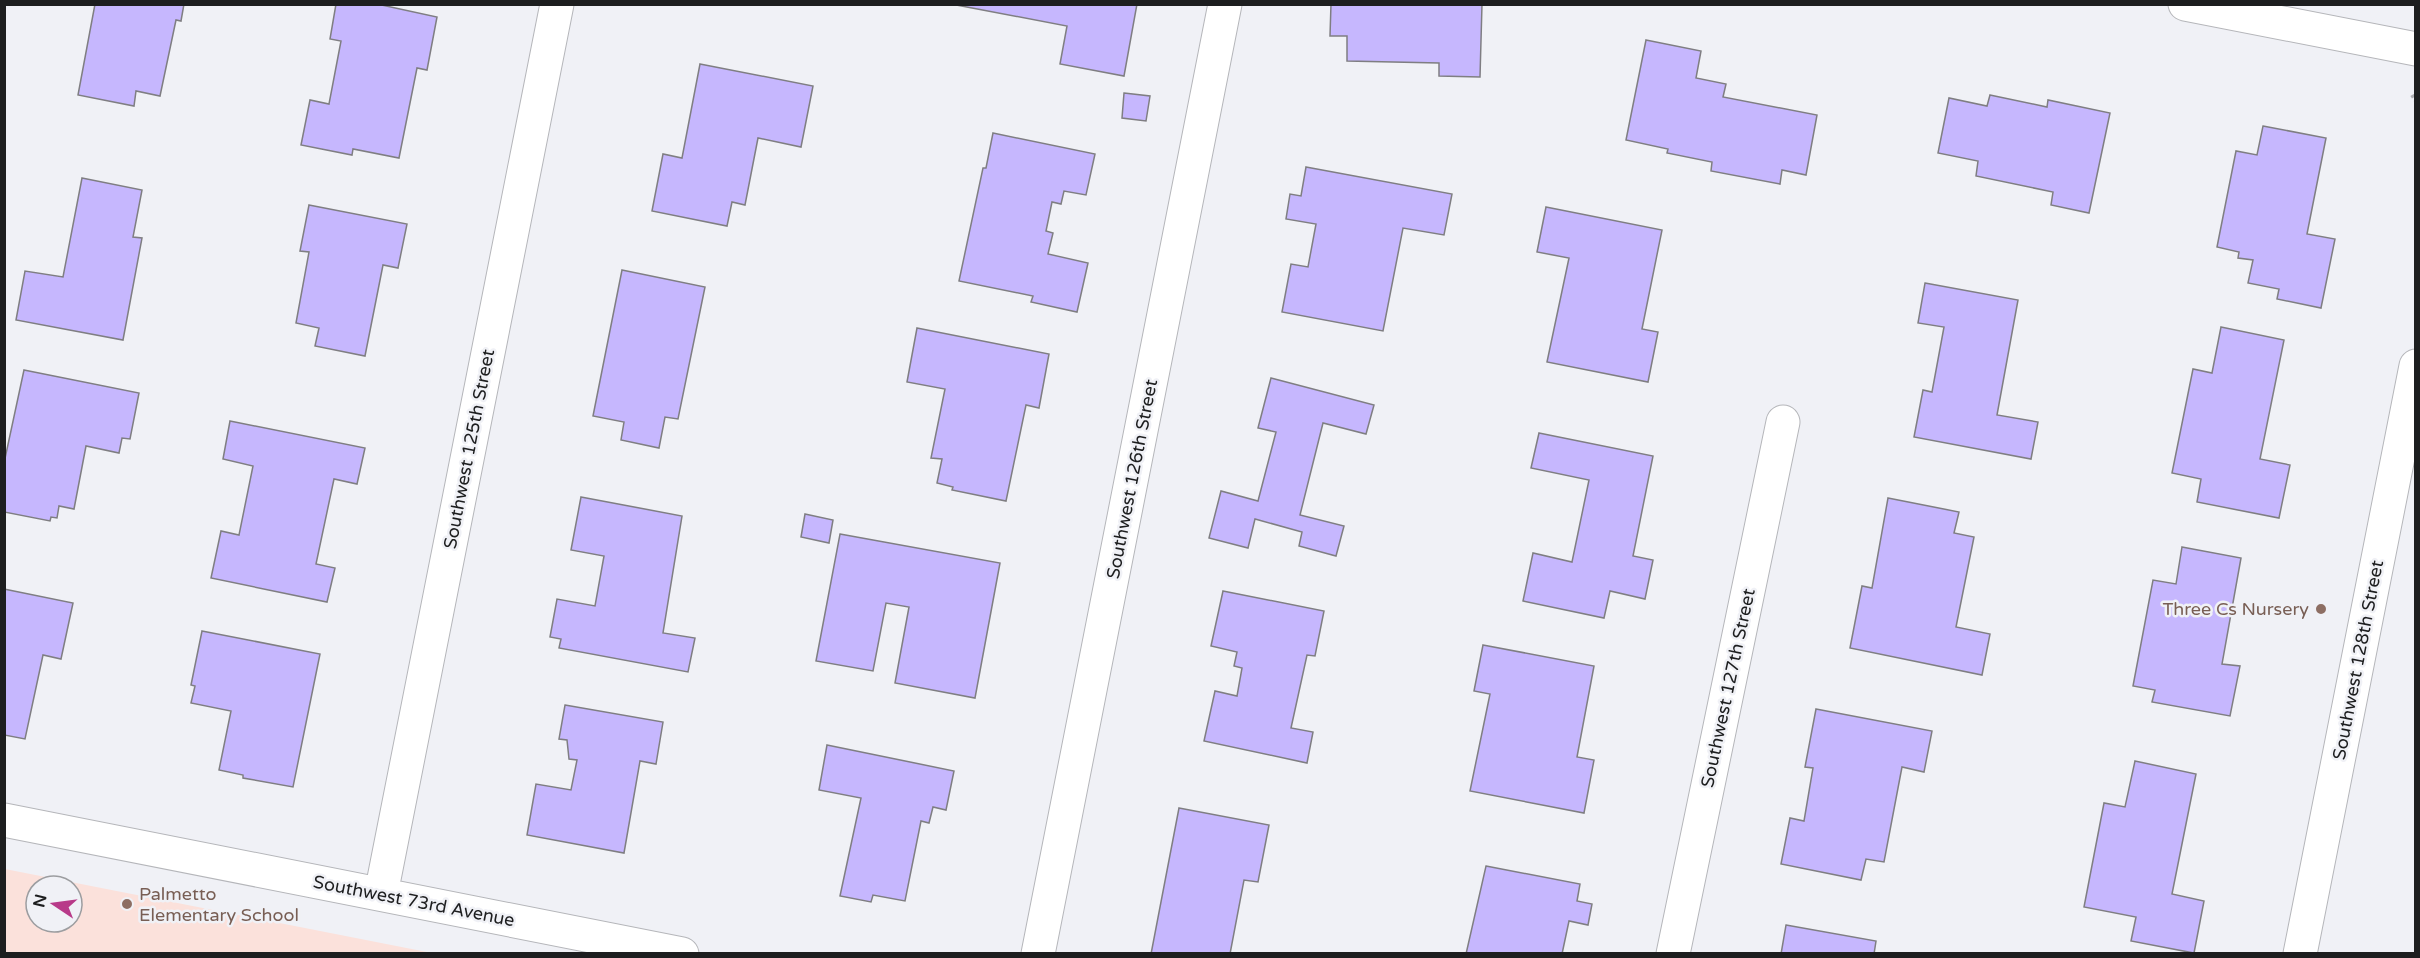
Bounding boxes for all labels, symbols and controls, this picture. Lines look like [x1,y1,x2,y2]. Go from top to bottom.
street label: Southwest 125th Street [439,347,499,551]
street label: Southwest 126th Street [1102,377,1162,581]
street label: Southwest 128th Street [2328,558,2388,762]
street label: Southwest 127th Street [1696,586,1760,790]
place label: Three Cs Nursery [2162,598,2309,620]
marker: Three Cs Nursery [2314,602,2328,616]
street label: Southwest 73rd Avenue [311,871,517,931]
north arrow [24,874,84,934]
place label: Palmetto Elementary School [139,883,299,926]
text: N [29,892,52,909]
marker: Palmetto Elementary School [120,897,134,911]

